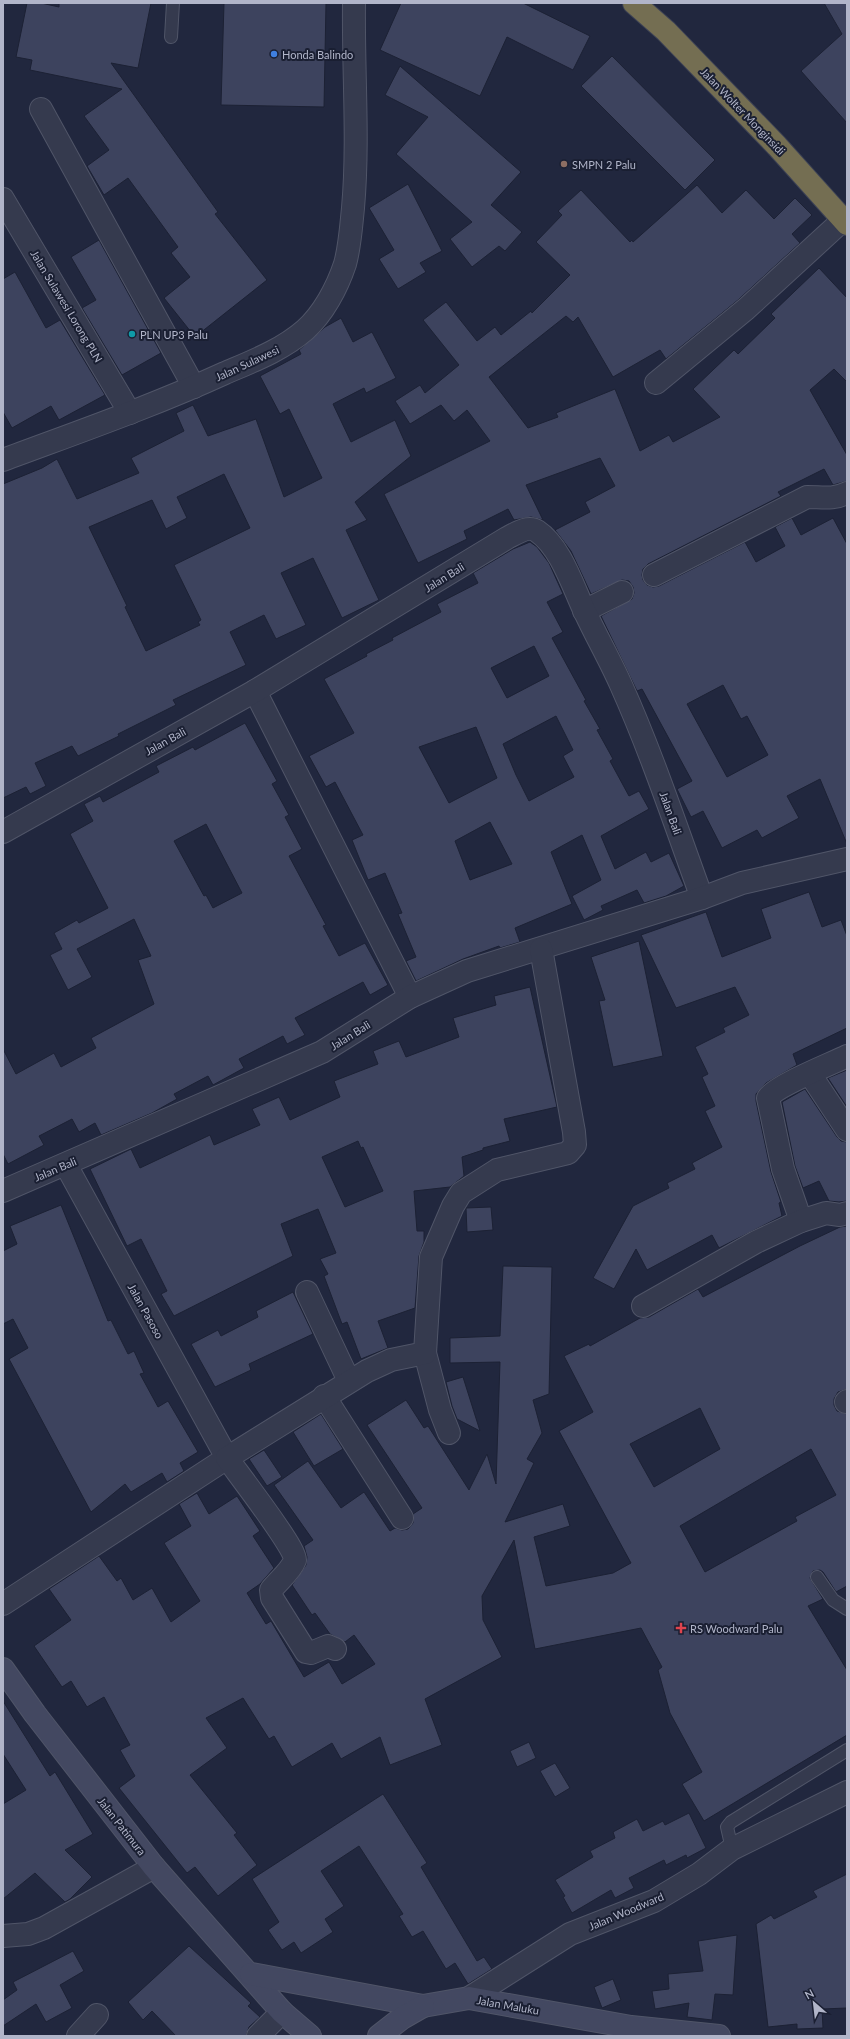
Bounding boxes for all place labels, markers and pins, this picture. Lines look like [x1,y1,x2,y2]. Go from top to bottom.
place label: Honda Balindo [282,48,353,61]
marker: Honda Balindo [269,49,279,59]
place label: SMPN 2 Palu [572,158,636,171]
marker: SMPN 2 Palu [559,159,569,169]
place label: PLN UP3 Palu [140,328,208,341]
marker: PLN UP3 Palu [127,329,137,339]
marker: RS Woodward Palu [675,1622,687,1634]
place label: RS Woodward Palu [690,1622,782,1635]

